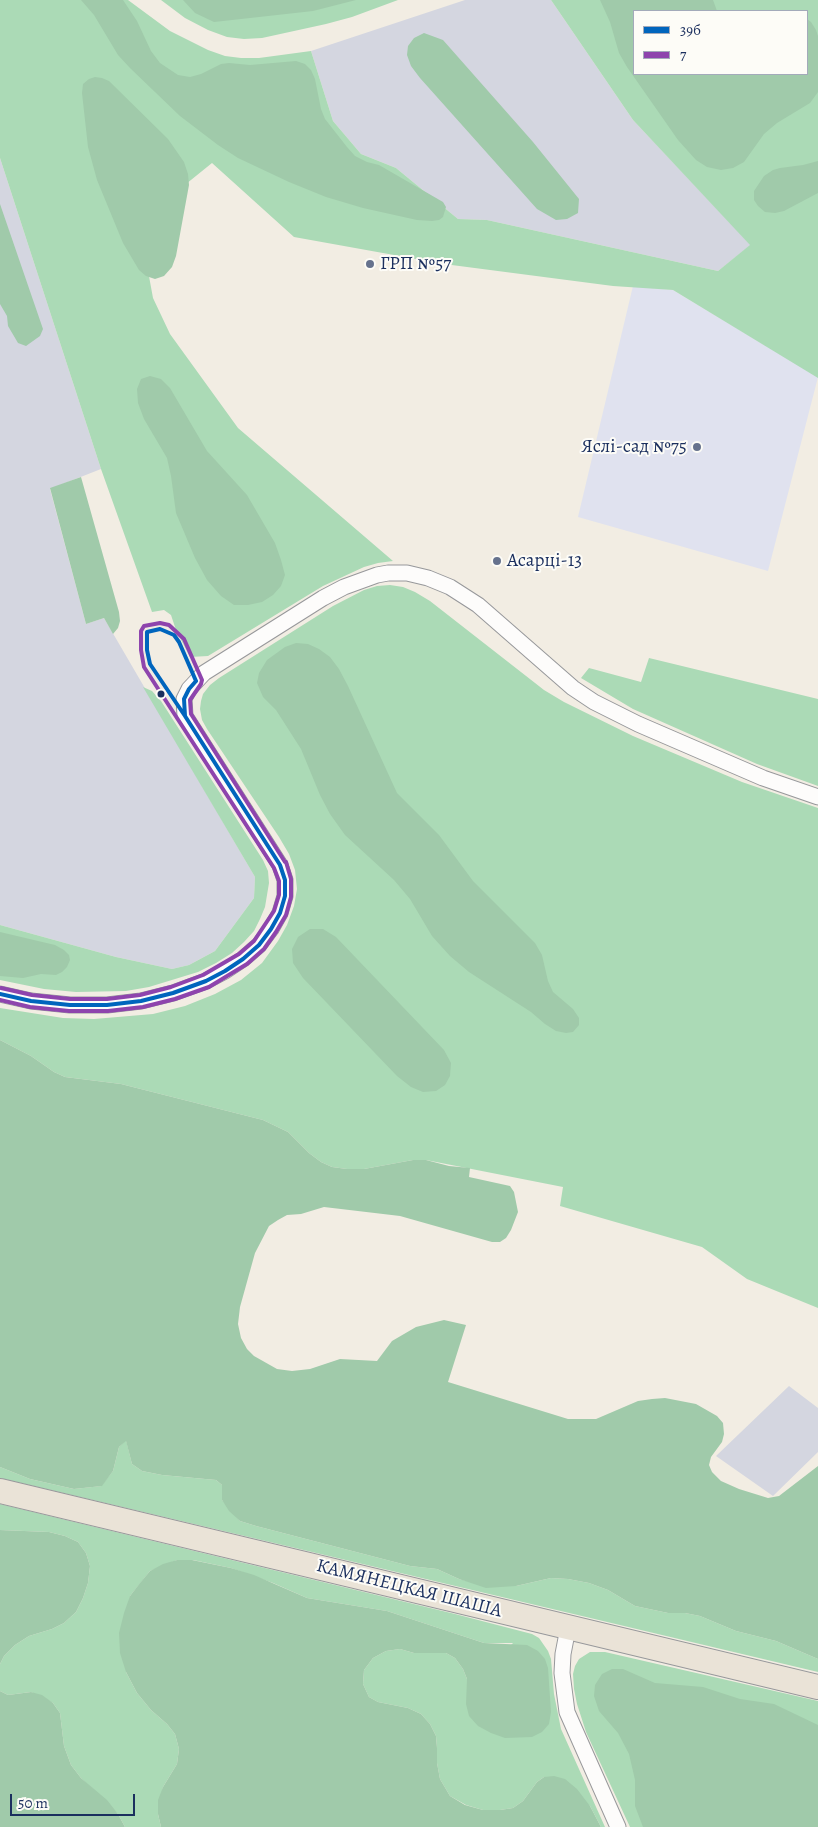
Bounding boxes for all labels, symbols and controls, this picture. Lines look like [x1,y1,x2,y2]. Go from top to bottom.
legend [633,10,808,75]
text: 39б [680,20,701,40]
text: 7 [680,45,686,65]
place label: ГРП №57 [380,253,451,275]
marker: ГРП №57 [364,258,376,270]
place label: Яслі-сад №75 [581,436,687,458]
marker: Яслі-сад №75 [691,441,703,453]
place label: Асарці-13 [507,550,582,572]
marker: Асарці-13 [491,555,503,567]
unlabelled marker [156,689,166,699]
street label: КАМЯНЕЦКАЯ ШАША [314,1555,504,1623]
scale bar [12,1784,138,1816]
text: 50 m [18,1793,48,1813]

